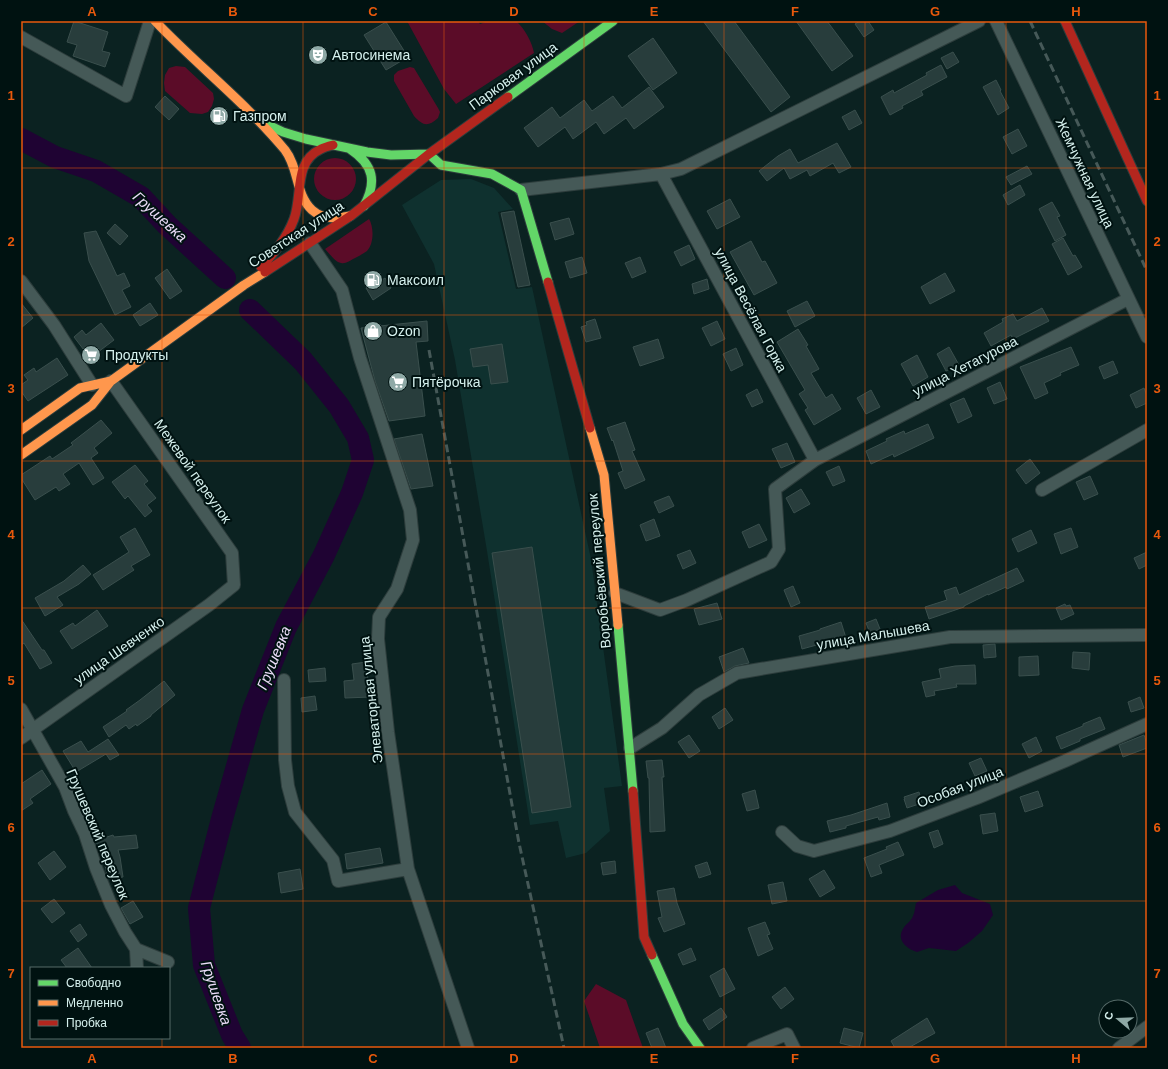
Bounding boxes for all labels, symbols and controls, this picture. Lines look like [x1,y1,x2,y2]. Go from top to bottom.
text: A [87,4,97,19]
text: B [228,4,238,19]
text: C [368,4,378,19]
text: D [509,4,519,19]
text: E [650,4,659,19]
text: F [791,4,799,19]
text: G [930,4,940,19]
text: H [1071,4,1081,19]
street label: Парковая улица [466,39,560,113]
theatre icon: Автосинема [307,44,329,66]
place label: Автосинема [332,47,410,63]
text: 1 [7,88,15,103]
text: 1 [1153,88,1161,103]
fuel station icon: Газпром [208,105,230,127]
place label: Газпром [233,108,287,124]
street label: Жемчужная улица [1053,115,1118,231]
water label: Грушевка [130,188,191,245]
street label: Советская улица [246,197,347,271]
text: 2 [7,234,15,249]
text: 2 [1153,234,1161,249]
street label: улица Весёлая Горка [712,245,791,375]
fuel station icon: Максоил [362,269,384,291]
place label: Максоил [387,272,444,288]
shop icon: Ozon [362,320,384,342]
place label: Ozon [387,323,420,339]
street label: улица Хетагурова [910,333,1020,399]
supermarket icon: Продукты [80,344,102,366]
place label: Продукты [105,347,168,363]
supermarket icon: Пятёрочка [387,371,409,393]
place label: Пятёрочка [412,374,481,390]
text: 3 [7,381,15,396]
text: 3 [1153,381,1161,396]
street label: Межевой переулок [151,416,235,527]
street label: Воробьёвский переулок [584,492,614,649]
text: 4 [7,527,15,542]
text: 4 [1153,527,1161,542]
street label: улица Шевченко [71,613,167,687]
street label: улица Малышева [815,617,931,653]
water label: Грушевка [253,624,294,692]
street label: Элеваторная улица [356,635,386,764]
text: 5 [7,673,15,688]
text: 5 [1153,673,1161,688]
street label: Особая улица [915,763,1006,811]
street label: Грушевский переулок [63,766,133,902]
text: 6 [7,820,15,835]
text: 6 [1153,820,1161,835]
water label: Грушевка [198,958,235,1027]
text: 7 [7,966,15,981]
text: 7 [1153,966,1161,981]
legend [30,967,170,1039]
text: Свободно [66,976,121,990]
text: Медленно [66,996,123,1010]
north arrow [1098,999,1138,1039]
text: С [1102,1010,1116,1021]
text: Пробка [66,1016,107,1030]
text: A [87,1051,97,1066]
text: B [228,1051,238,1066]
text: C [368,1051,378,1066]
text: D [509,1051,519,1066]
text: E [650,1051,659,1066]
text: F [791,1051,799,1066]
text: G [930,1051,940,1066]
text: H [1071,1051,1081,1066]

